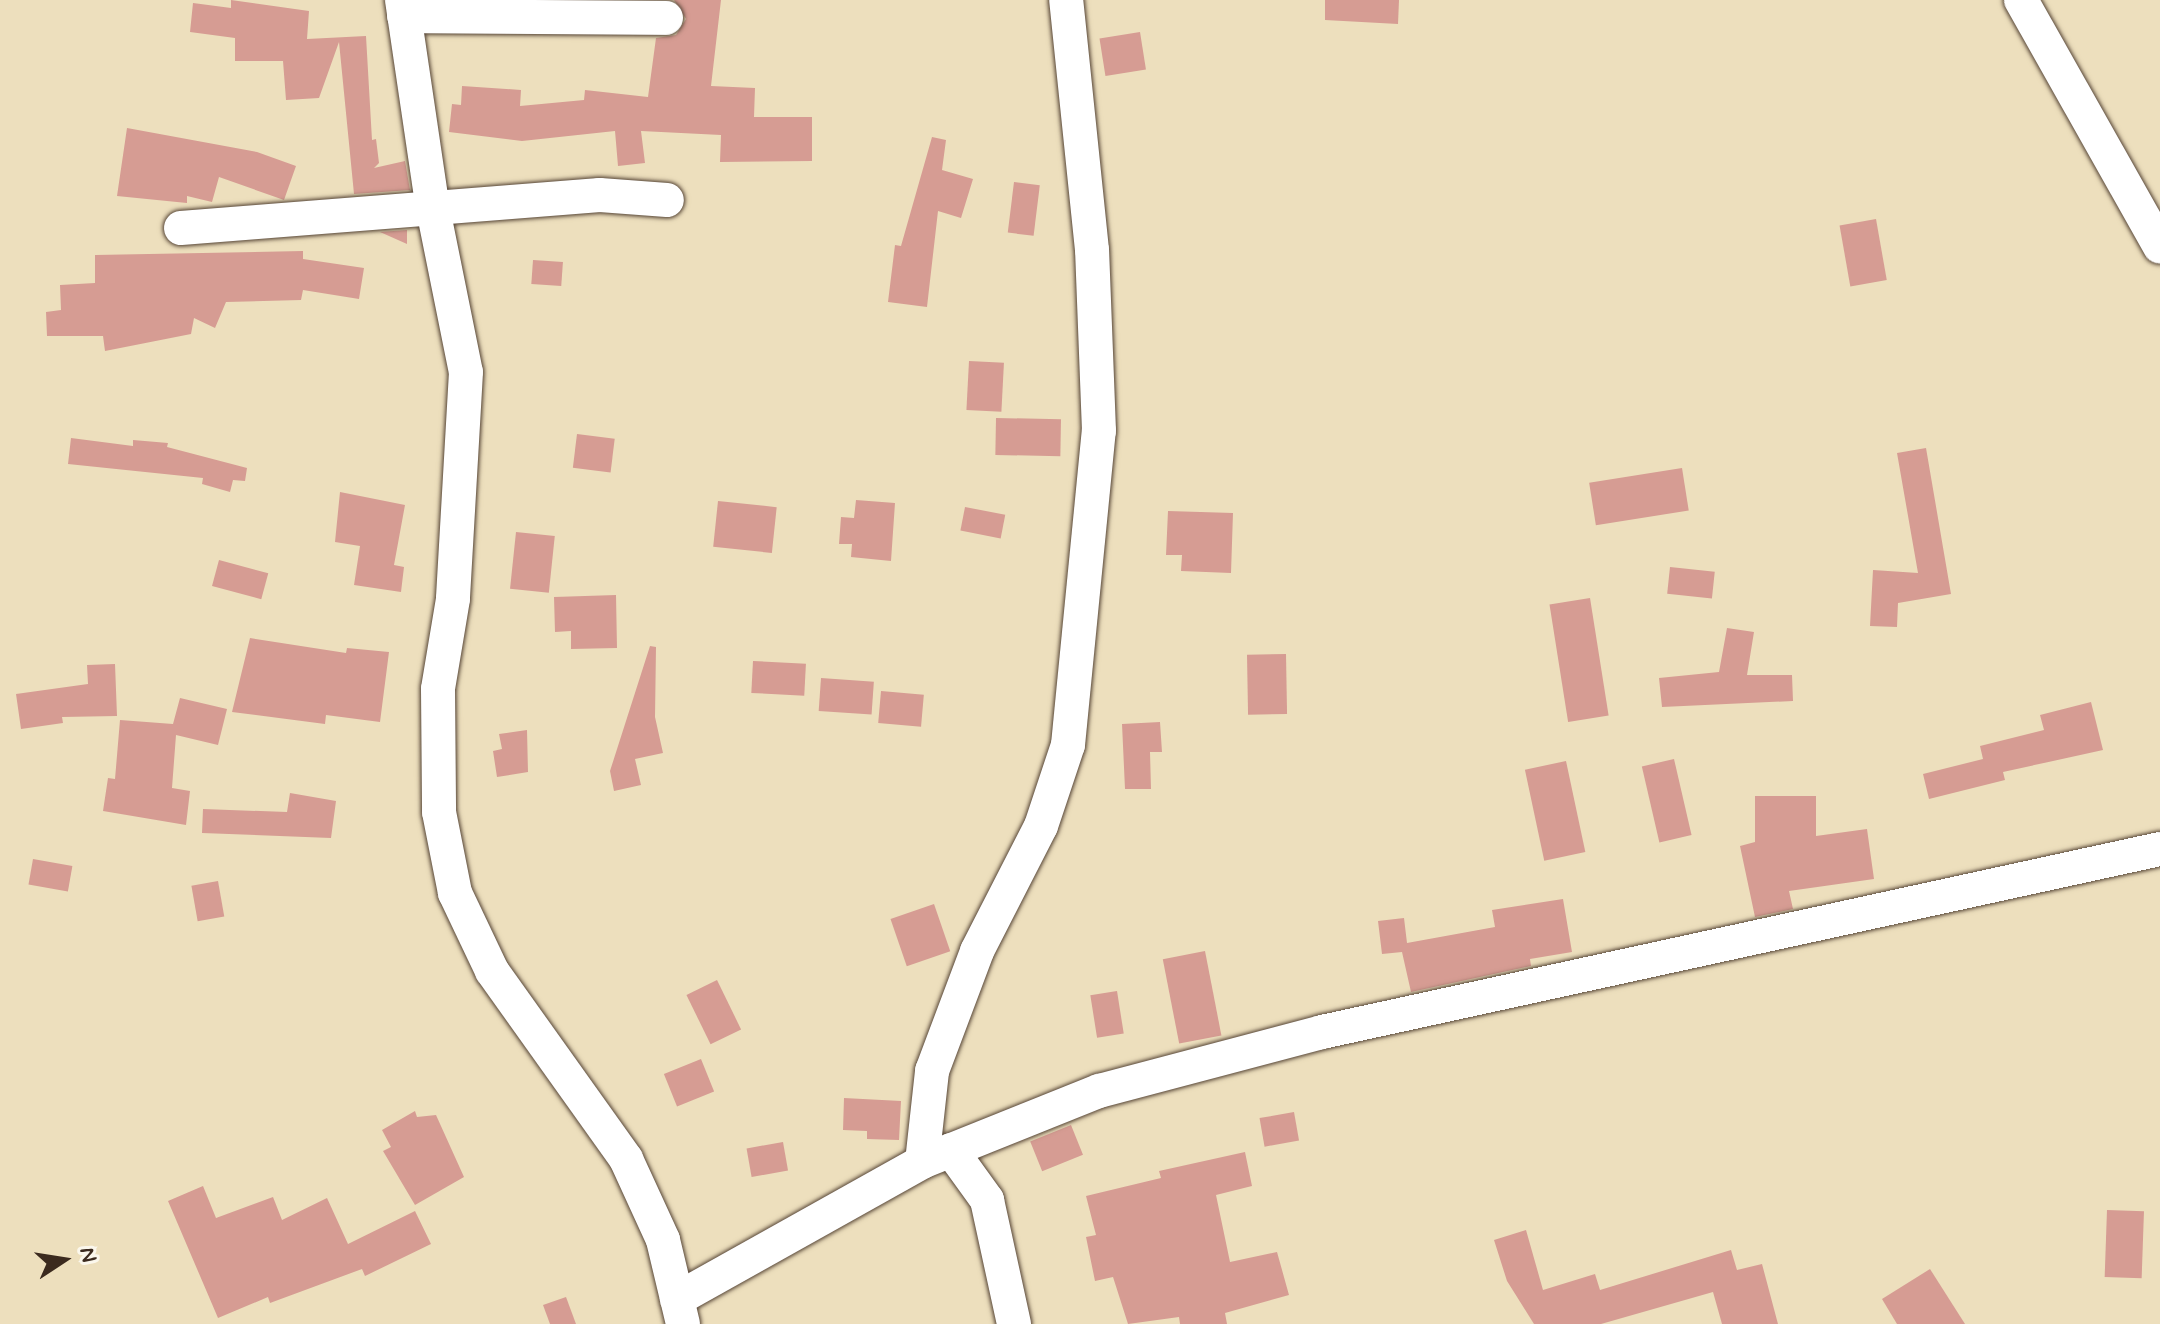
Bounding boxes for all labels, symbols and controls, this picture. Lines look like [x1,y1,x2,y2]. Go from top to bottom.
north arrow [24,1220,104,1300]
text: N [72,1245,103,1265]

